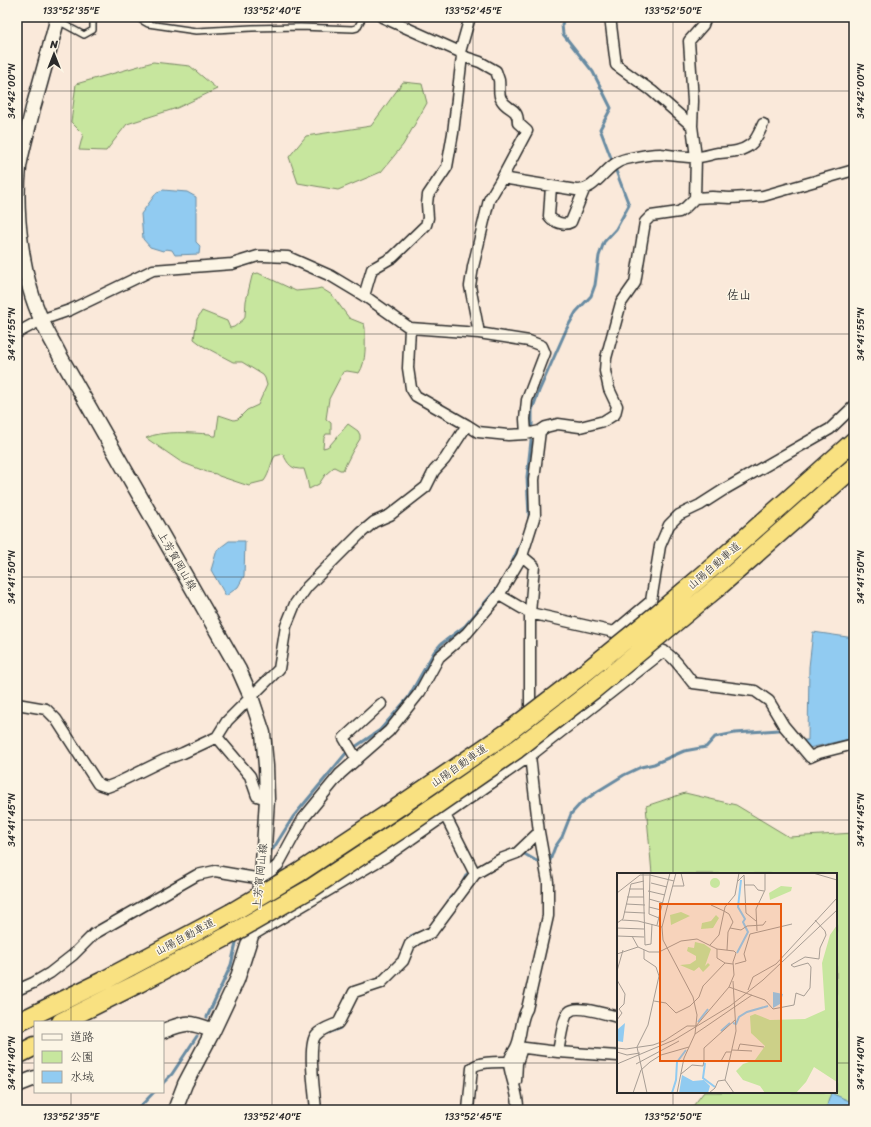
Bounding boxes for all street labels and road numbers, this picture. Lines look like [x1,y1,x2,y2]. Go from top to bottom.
street label: 上芳賀岡山線 [152,528,202,594]
street label: 山陽自動車道 [683,537,745,595]
street label: 山陽自動車道 [427,739,491,793]
street label: 上芳賀岡山線 [247,842,273,910]
street label: 山陽自動車道 [151,913,219,961]

